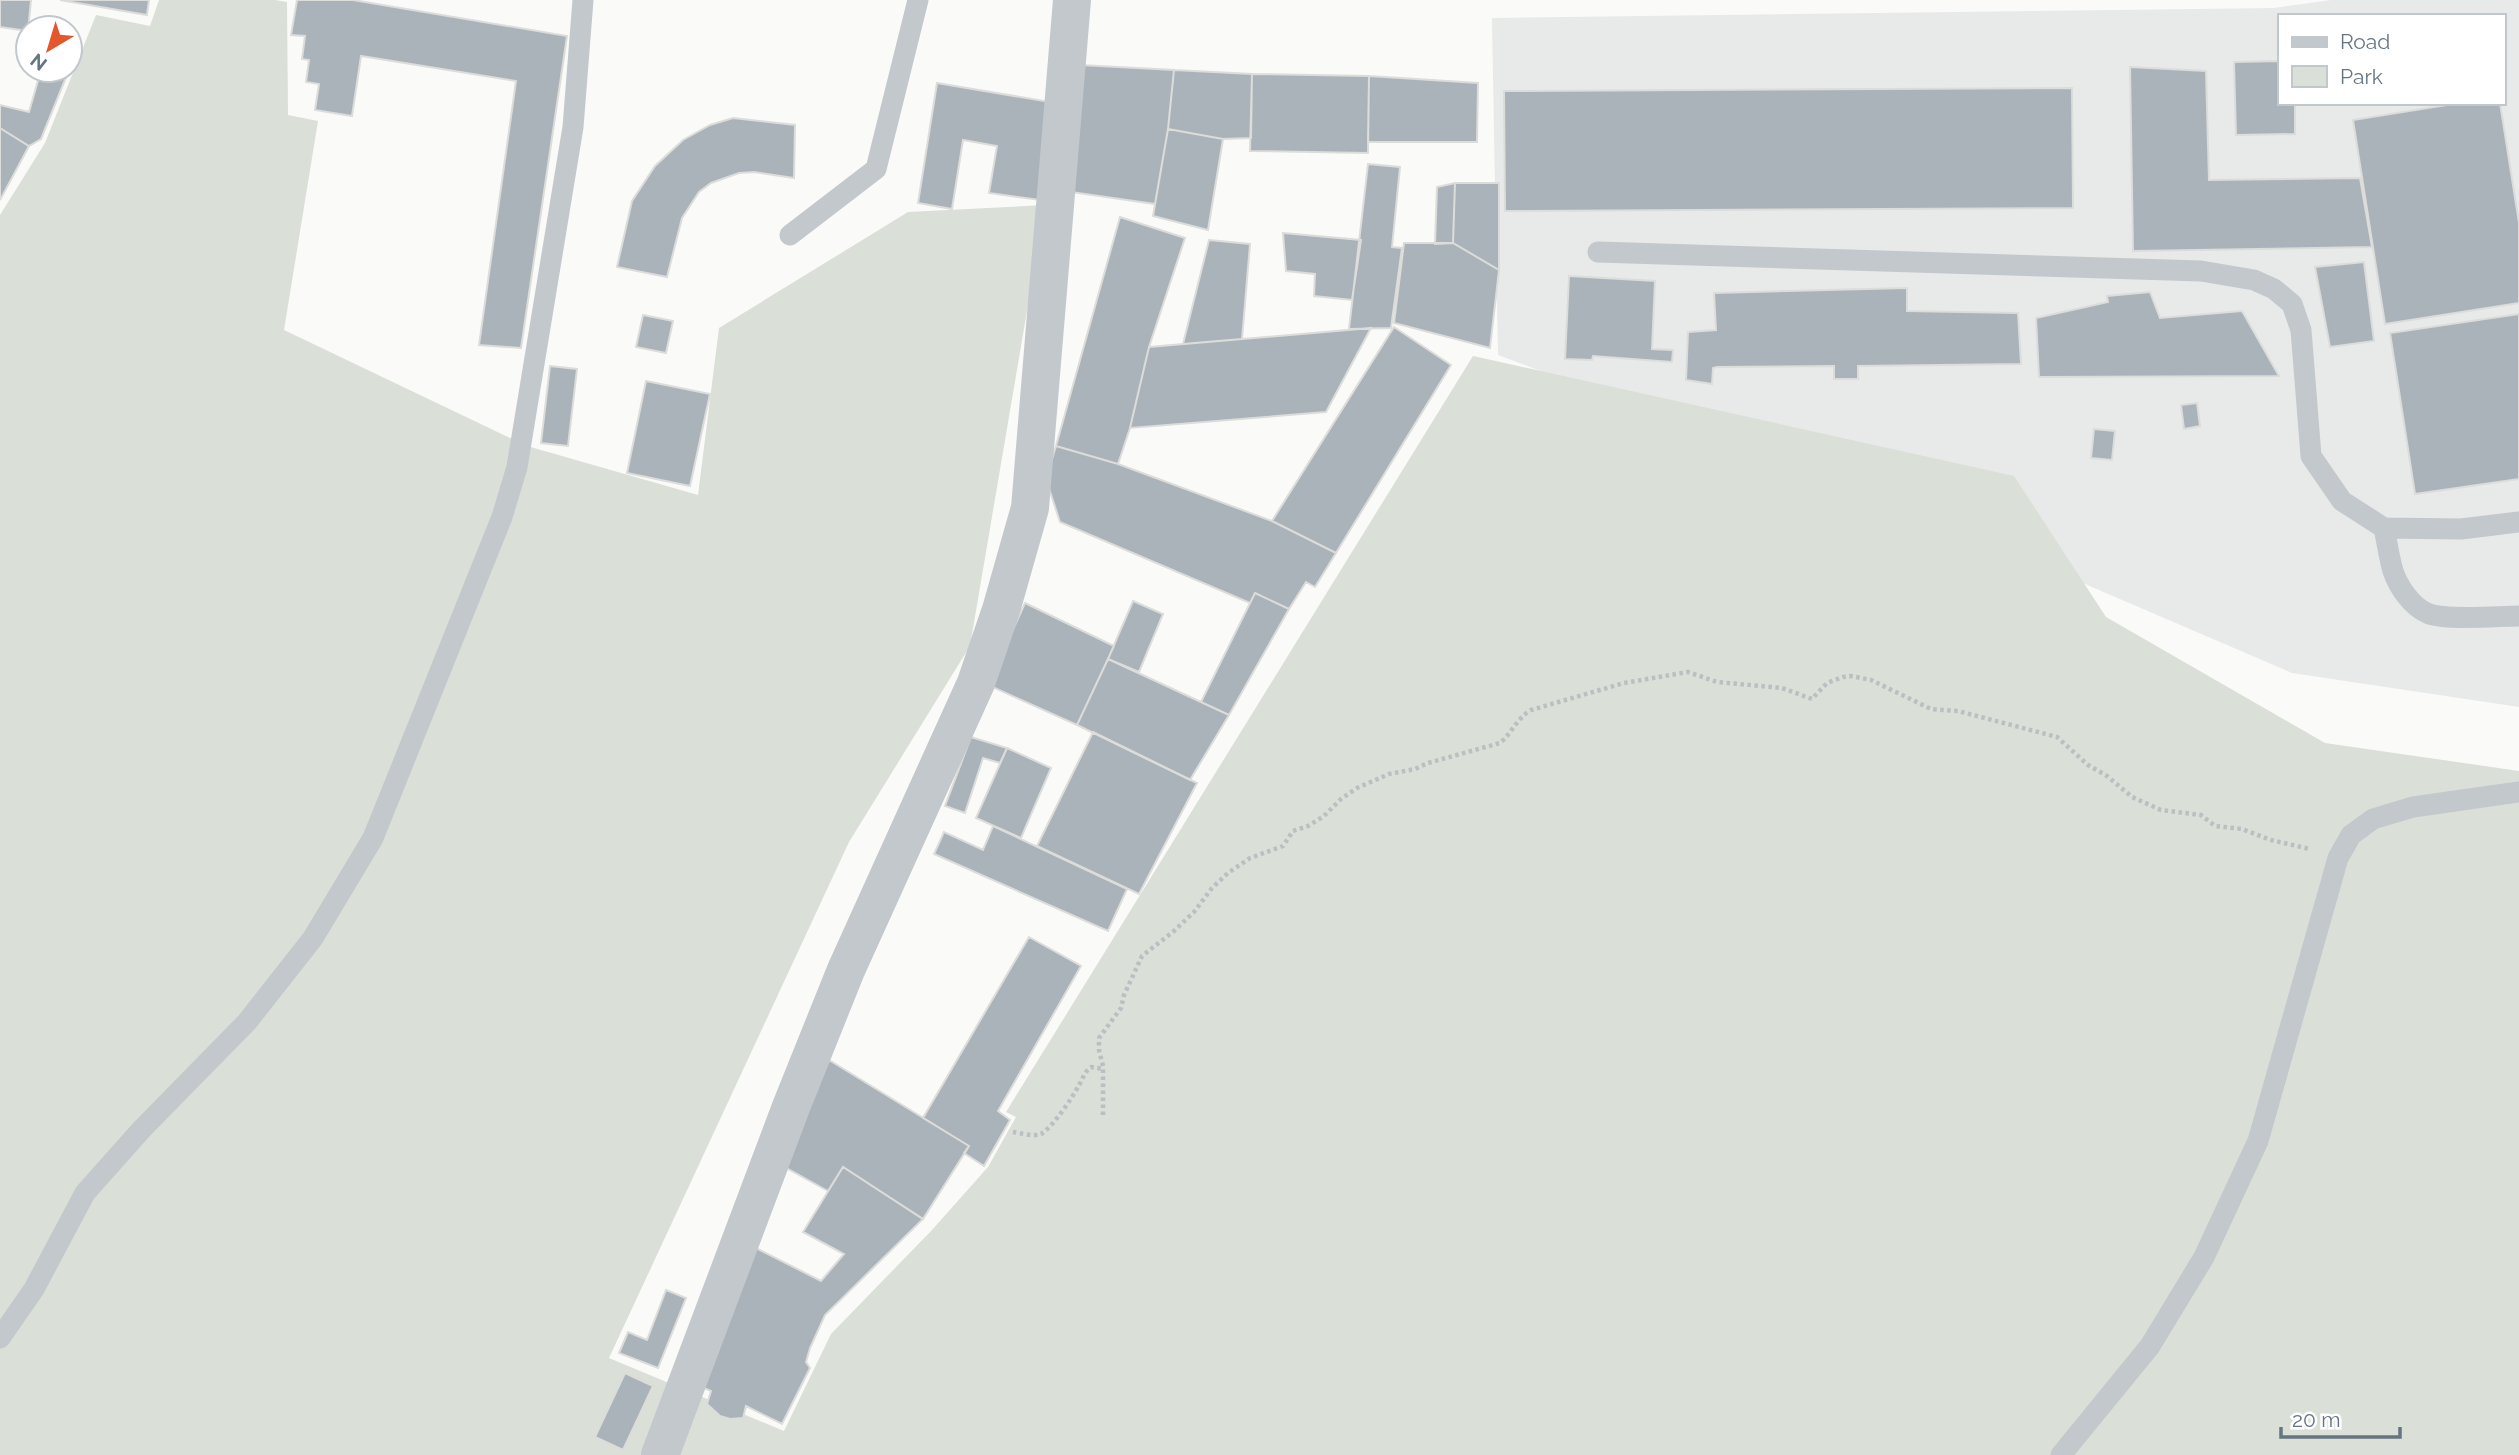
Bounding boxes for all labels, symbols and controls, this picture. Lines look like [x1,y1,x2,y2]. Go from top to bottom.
north arrow [14,14,84,84]
legend [2278,14,2505,105]
text: Road [2340,29,2390,54]
text: N [26,49,51,76]
text: Park [2340,64,2383,89]
scale bar [2281,1396,2400,1440]
text: 20 m [2292,1407,2340,1432]

